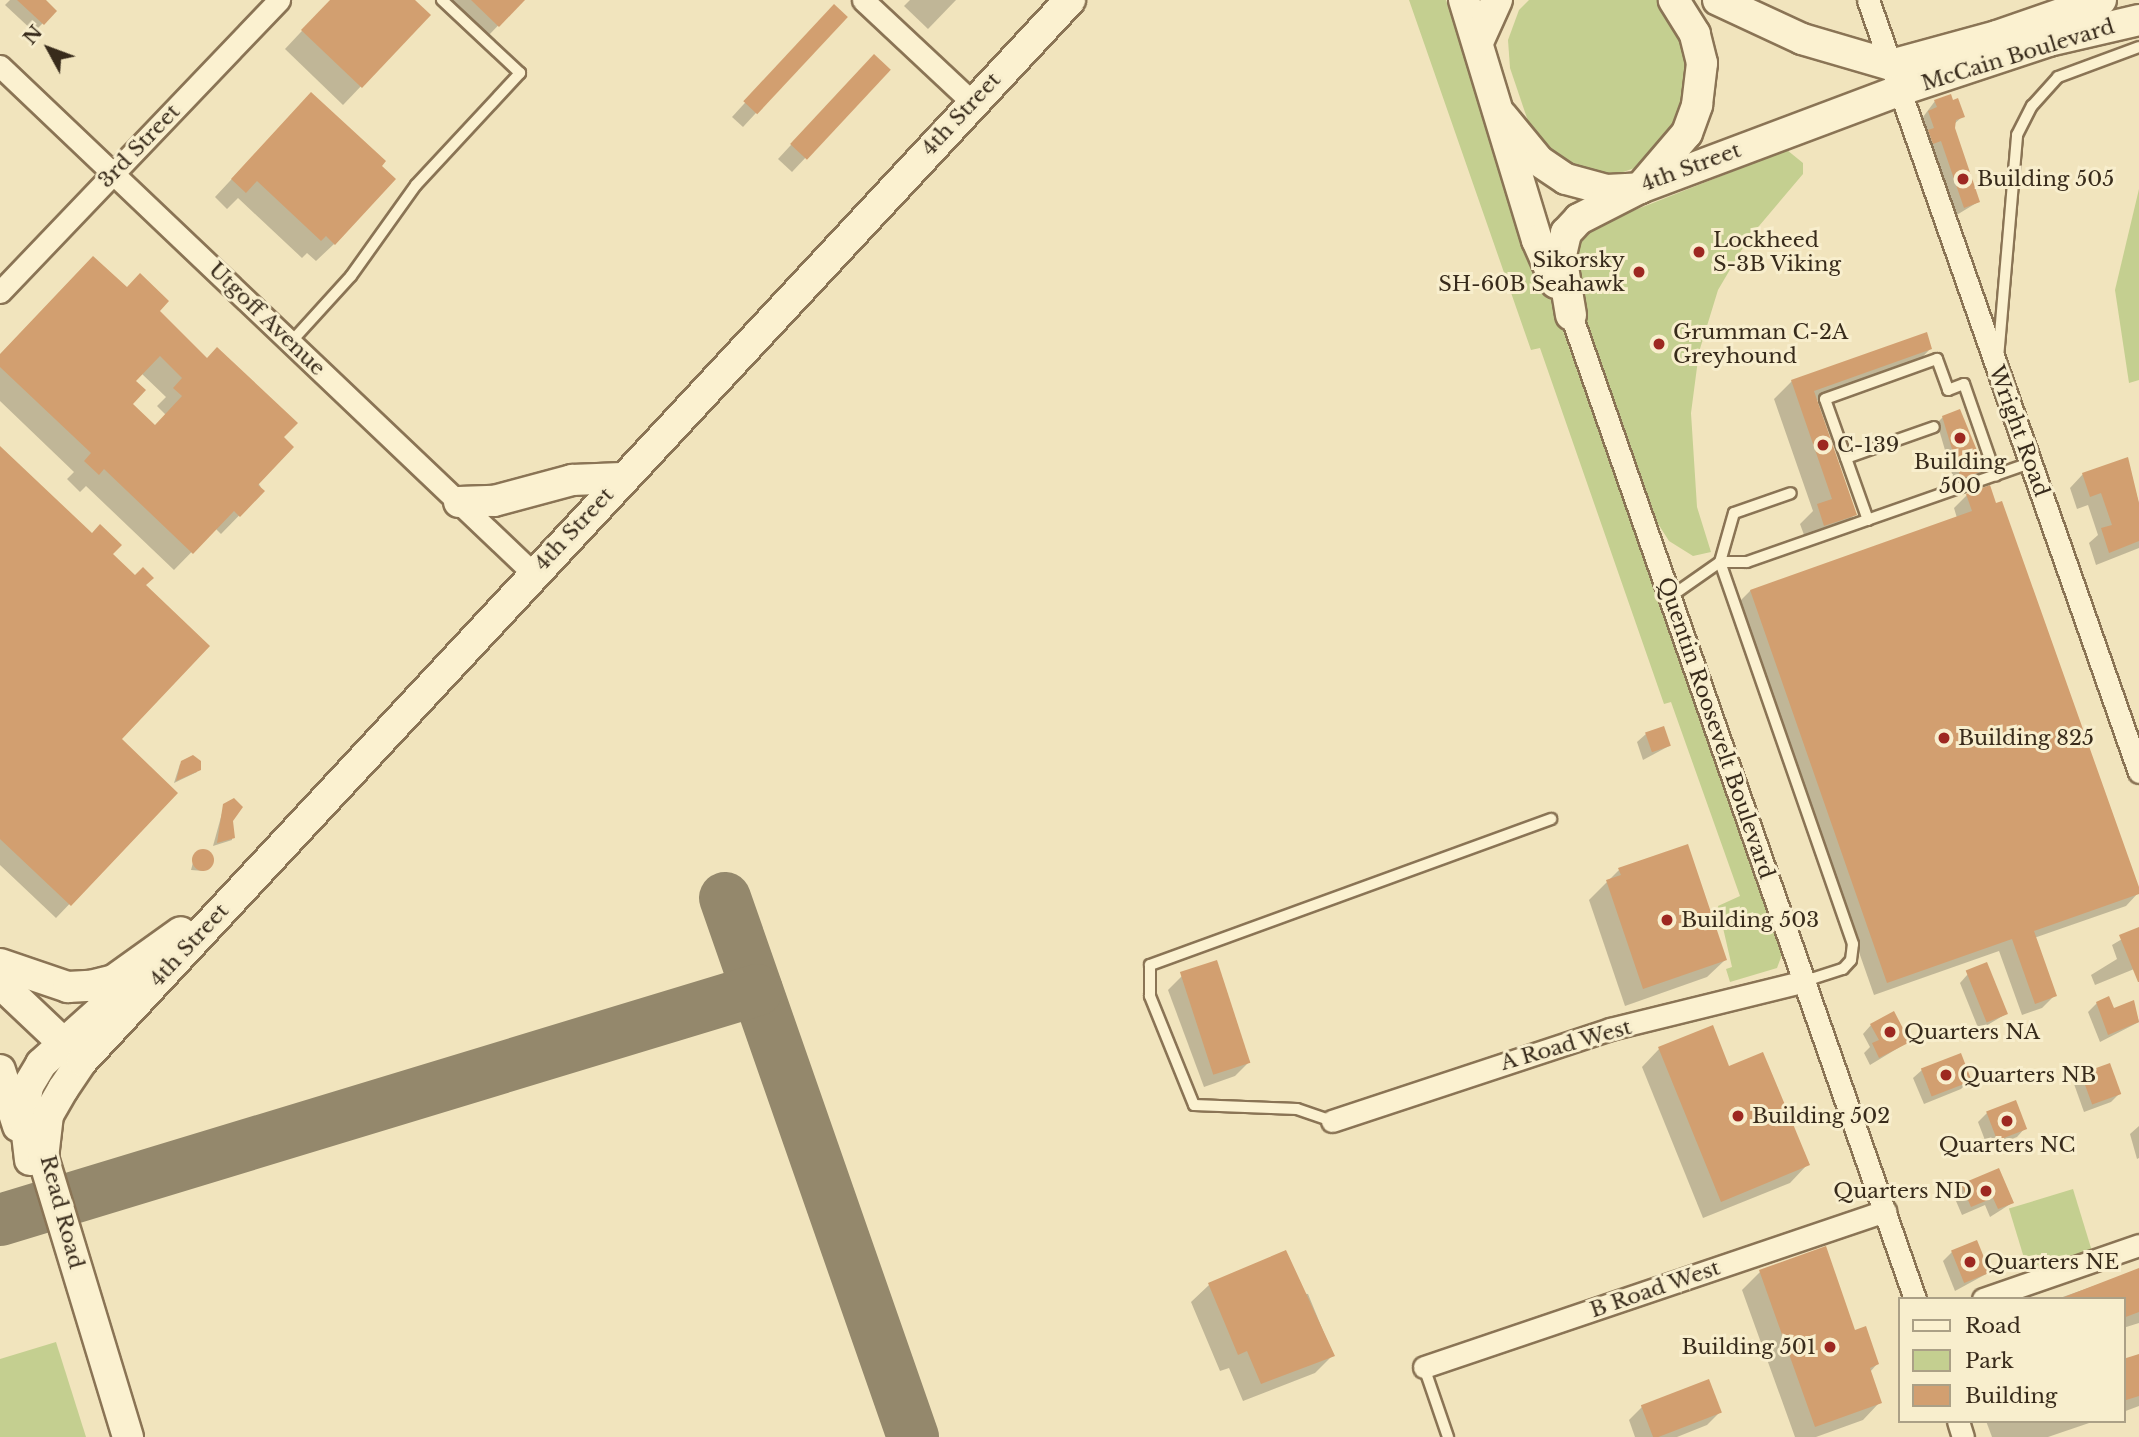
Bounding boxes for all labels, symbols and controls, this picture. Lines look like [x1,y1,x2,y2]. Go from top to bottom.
north arrow [14,14,84,84]
street label: McCain Boulevard [1918,14,2118,96]
text: N [18,21,47,49]
street label: 4th Street [916,67,1006,161]
street label: 3rd Street [93,99,185,193]
street label: 4th Street [1638,137,1744,197]
place label: Building 505 [1977,166,2114,192]
marker: Building 505 [1955,171,1971,187]
place label: Lockheed S-3B Viking [1713,227,1842,277]
marker: Lockheed S-3B Viking [1691,244,1707,260]
place label: Sikorsky SH-60B Seahawk [1438,247,1625,297]
street label: Utgoff Avenue [203,257,331,381]
marker: Sikorsky SH-60B Seahawk [1631,264,1647,280]
place label: Grumman C-2A Greyhound [1673,319,1848,369]
marker: Grumman C-2A Greyhound [1651,336,1667,352]
street label: Wright Road [1984,362,2054,500]
marker: Building 500 [1952,430,1968,446]
place label: C-139 [1837,432,1899,458]
marker: C-139 [1815,437,1831,453]
place label: Building 500 [1914,449,2006,499]
street label: 4th Street [529,482,619,576]
street label: Quentin Roosevelt Boulevard [1652,574,1780,882]
place label: Building 825 [1958,725,2094,751]
marker: Building 825 [1936,730,1952,746]
street label: 4th Street [144,898,234,992]
place label: Building 503 [1681,907,1819,933]
marker: Building 503 [1659,912,1675,928]
street label: A Road West [1497,1014,1635,1076]
place label: Quarters NA [1904,1019,2040,1045]
marker: Quarters NA [1882,1024,1898,1040]
place label: Quarters NB [1960,1062,2096,1088]
marker: Quarters NB [1938,1067,1954,1083]
place label: Building 502 [1752,1103,1890,1129]
marker: Building 502 [1730,1108,1746,1124]
marker: Quarters NC [1999,1113,2015,1129]
place label: Quarters NC [1939,1132,2075,1158]
street label: Read Road [35,1153,89,1271]
place label: Quarters ND [1833,1178,1972,1204]
marker: Quarters ND [1978,1183,1994,1199]
place label: Quarters NE [1984,1249,2119,1275]
marker: Quarters NE [1962,1254,1978,1270]
street label: B Road West [1586,1255,1724,1323]
legend [1898,1297,2125,1423]
text: Road [1965,1313,2021,1339]
place label: Building 501 [1681,1334,1816,1360]
marker: Building 501 [1822,1339,1838,1355]
text: Park [1965,1348,2014,1374]
text: Building [1965,1383,2057,1409]

